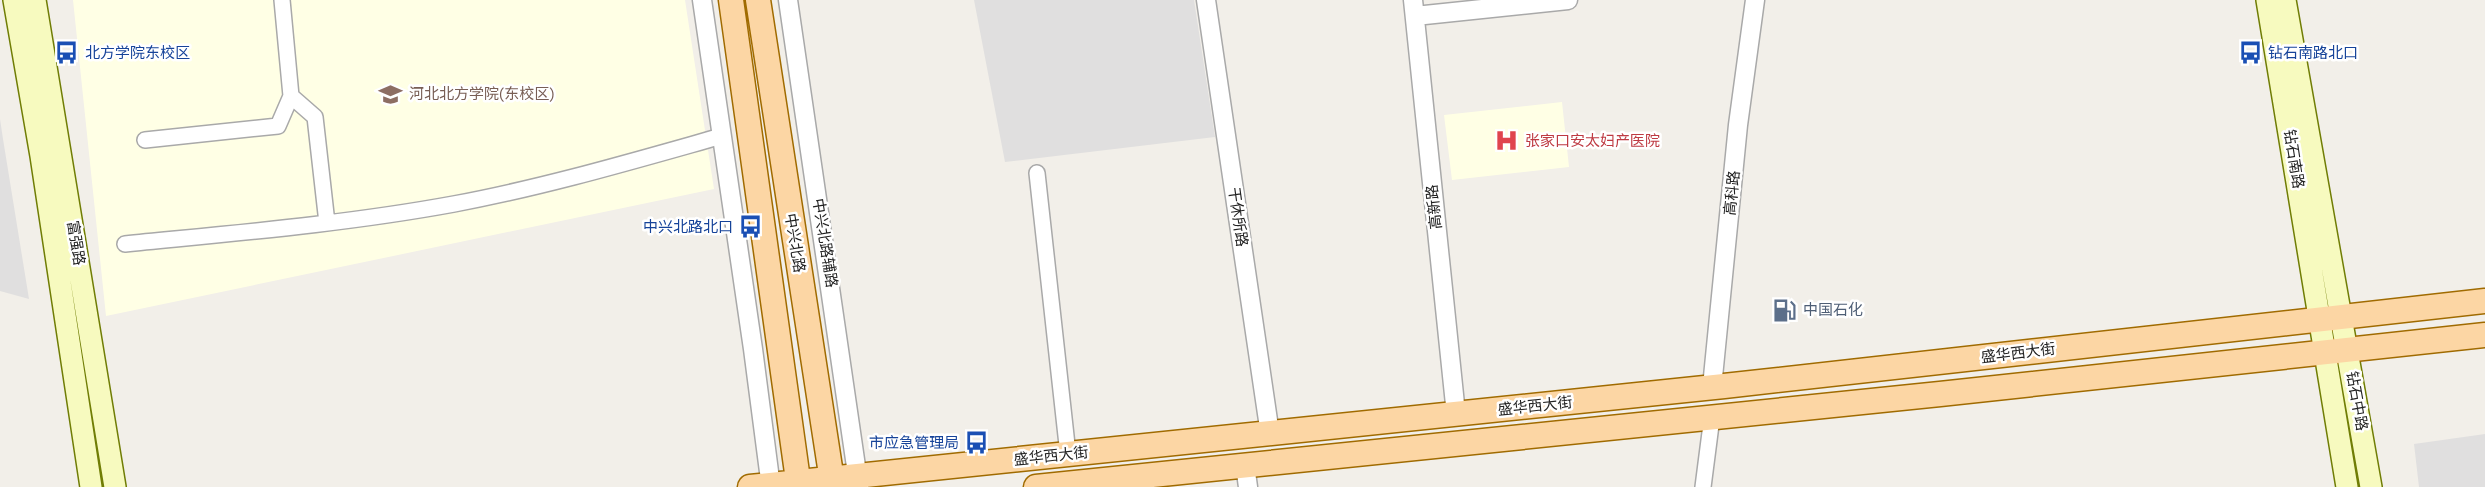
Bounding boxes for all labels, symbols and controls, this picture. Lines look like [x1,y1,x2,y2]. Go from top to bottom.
bus stop icon: 北方学院东校区 [54,40,80,66]
bus stop icon: 钻石南路北口 [2237,40,2263,66]
place label: 北方学院东校区 [85,44,190,62]
place label: 钻石南路北口 [2268,44,2358,62]
school or university icon: 河北北方学院(东校区) [378,81,404,107]
place label: 河北北方学院(东校区) [409,85,555,103]
hospital icon: 张家口安太妇产医院 [1494,128,1520,154]
street label: 钻石南路 [2280,128,2308,190]
place label: 张家口安太妇产医院 [1525,132,1660,150]
street label: 高科路 [1721,170,1743,216]
street label: 高新路 [1423,184,1445,230]
street label: 干休所路 [1225,186,1251,248]
street label: 中兴北路辅路 [809,197,841,289]
street label: 中兴北路 [781,212,809,274]
bus stop icon: 中兴北路北口 [738,214,764,240]
place label: 中兴北路北口 [643,218,733,236]
street label: 富强路 [64,219,88,267]
fuel station icon: 中国石化 [1772,297,1798,323]
place label: 中国石化 [1803,301,1863,319]
street label: 盛华西大街 [1980,339,2056,367]
street label: 钻石中路 [2343,370,2371,432]
street label: 盛华西大街 [1497,393,1573,419]
bus stop icon: 市应急管理局 [964,430,990,456]
place label: 市应急管理局 [869,434,959,452]
street label: 盛华西大街 [1013,443,1089,469]

